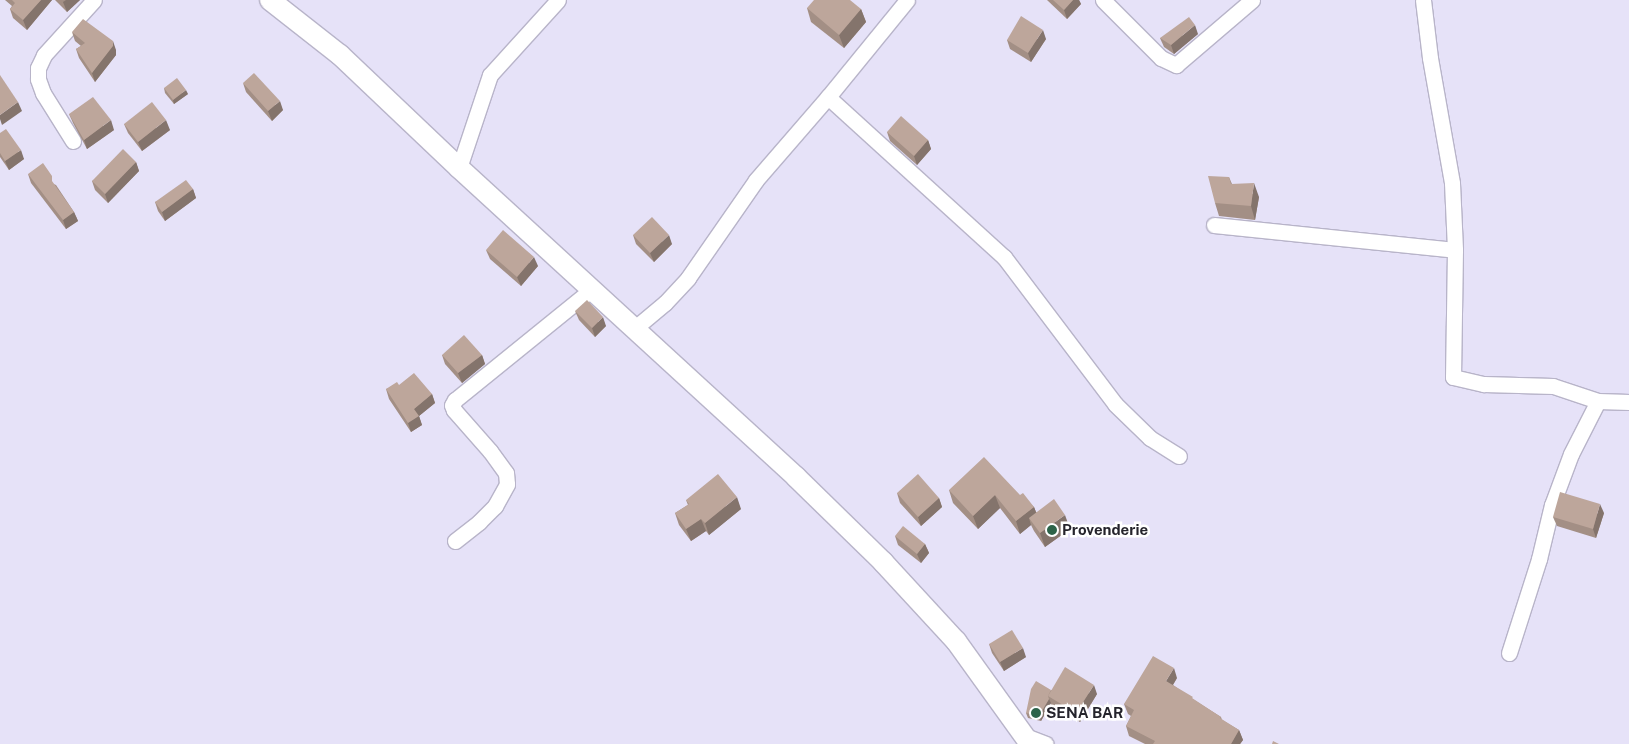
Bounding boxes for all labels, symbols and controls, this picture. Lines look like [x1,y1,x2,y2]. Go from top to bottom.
place label: Provenderie [1062,521,1148,539]
marker: Provenderie [1046,524,1058,536]
place label: SENA BAR [1046,704,1123,722]
marker: SENA BAR [1030,707,1042,719]

